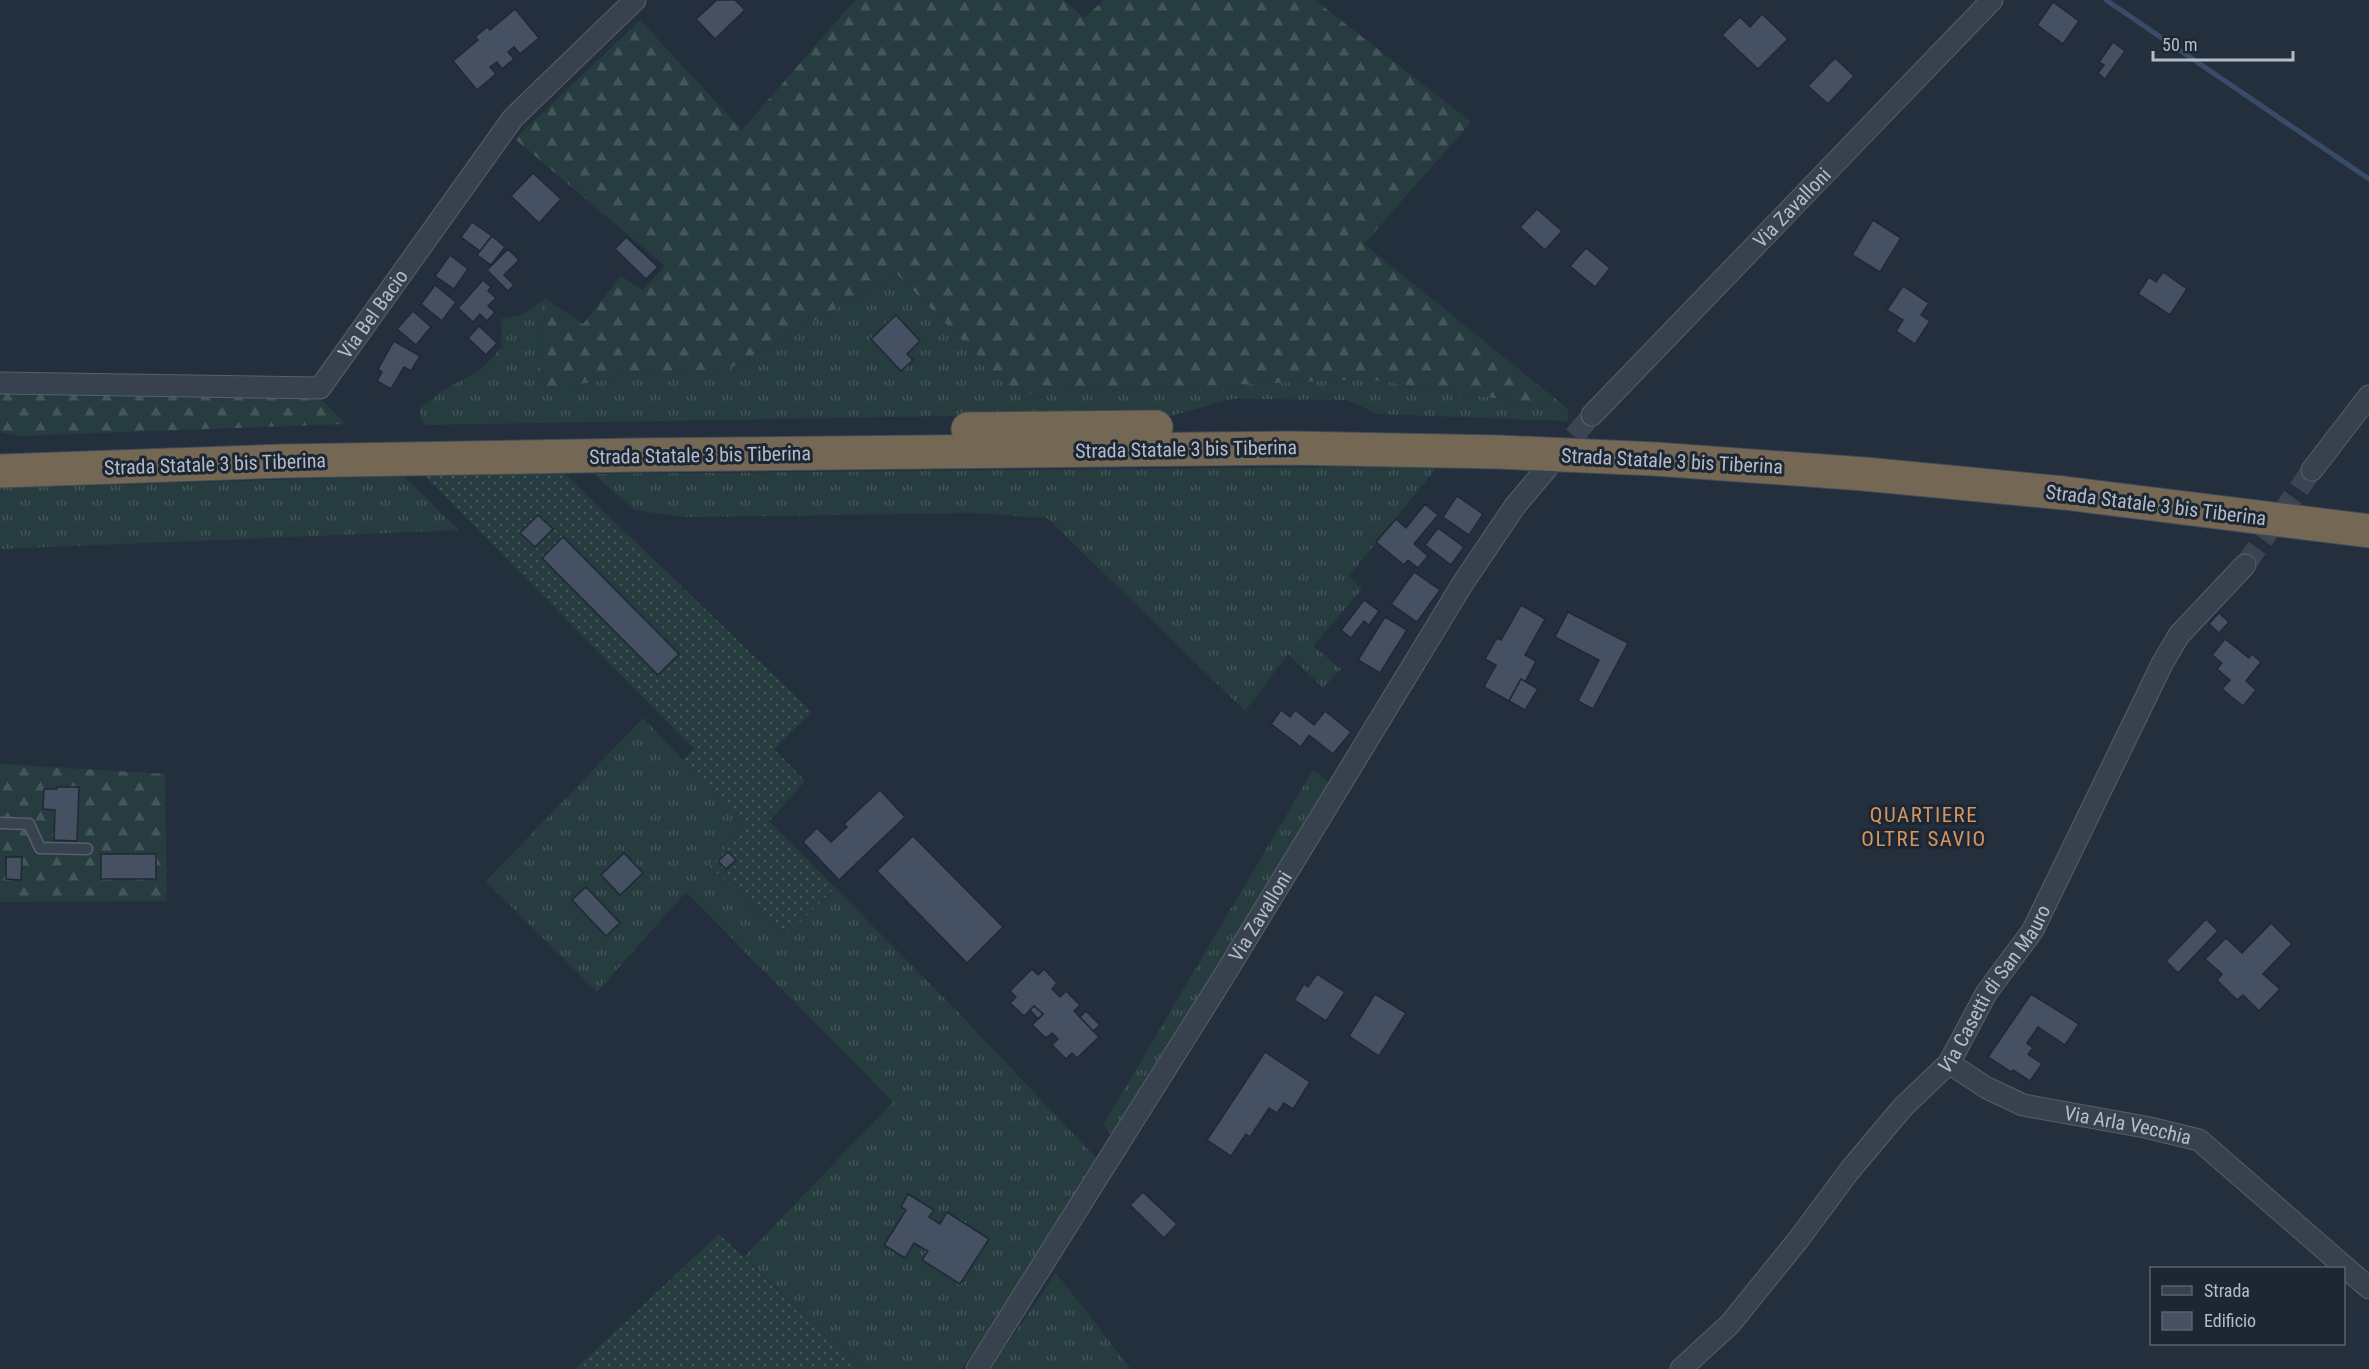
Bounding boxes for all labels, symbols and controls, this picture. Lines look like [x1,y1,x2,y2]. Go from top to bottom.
scale bar [2153,24,2292,62]
text: 50 m [2162,34,2197,55]
street label: Via Zavalloni [1748,163,1836,252]
street label: Via Bel Bacio [333,265,413,363]
street label: Strada Statale 3 bis Tiberina [1075,435,1297,463]
street label: Strada Statale 3 bis Tiberina [589,441,811,469]
street label: Strada Statale 3 bis Tiberina [1561,443,1783,479]
street label: Strada Statale 3 bis Tiberina [104,448,326,480]
street label: Strada Statale 3 bis Tiberina [2044,480,2268,530]
district label: QUARTIERE OLTRE SAVIO [1861,803,1987,851]
street label: Via Zavalloni [1224,867,1297,966]
street label: Via Casetti di San Mauro [1934,901,2055,1078]
street label: Via Arla Vecchia [2062,1101,2194,1150]
legend [2150,1267,2345,1345]
text: Strada [2204,1280,2250,1301]
text: Edificio [2204,1310,2256,1331]

